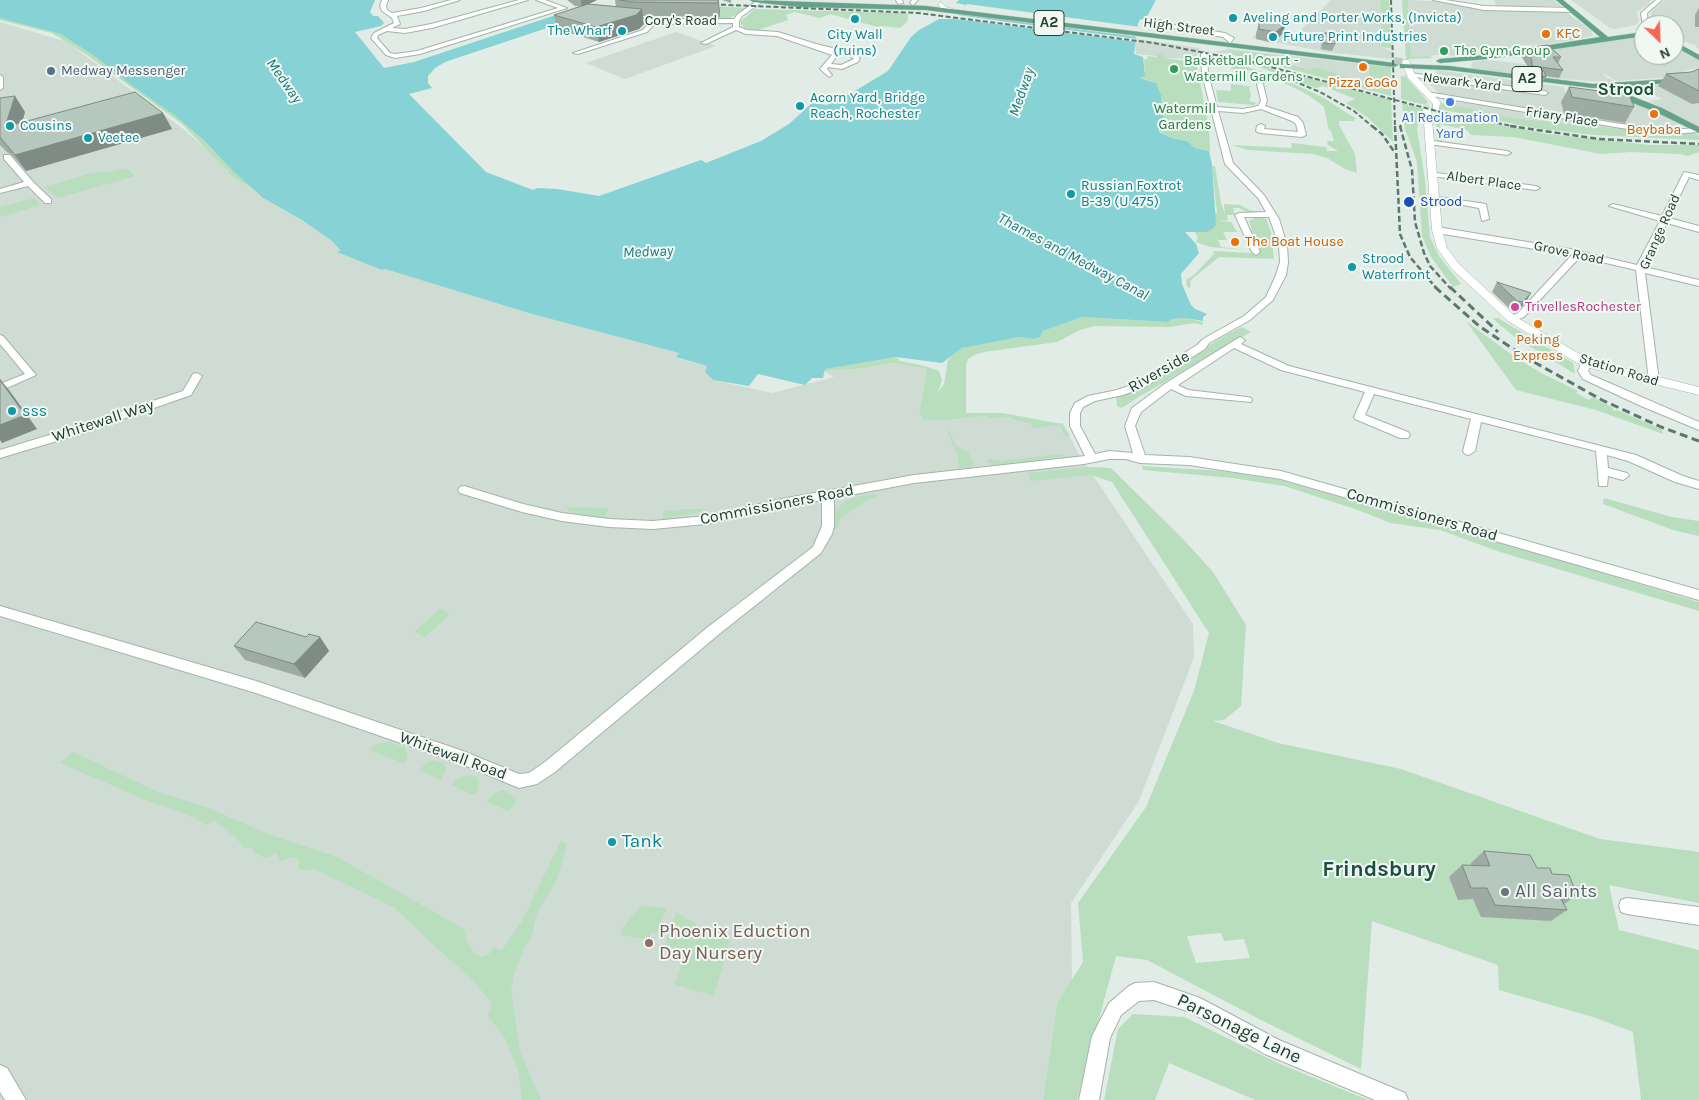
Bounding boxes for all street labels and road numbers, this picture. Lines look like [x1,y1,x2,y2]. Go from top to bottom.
road number: A2 [1034,10,1064,36]
street label: Cory's Road [645,13,717,29]
street label: High Street [1142,14,1216,40]
road number: A2 [1512,66,1542,92]
street label: Newark Yard [1422,69,1502,95]
street label: Friary Place [1525,103,1599,131]
street label: Albert Place [1446,167,1522,195]
street label: Grange Road [1636,192,1684,272]
street label: Grove Road [1532,237,1606,269]
street label: Riverside [1125,347,1193,397]
street label: Station Road [1577,350,1661,390]
street label: Whitewall Way [50,395,156,447]
street label: Commissioners Road [698,481,856,529]
street label: Commissioners Road [1344,484,1500,546]
street label: Whitewall Road [397,728,509,784]
street label: Parsonage Lane [1173,989,1305,1069]

